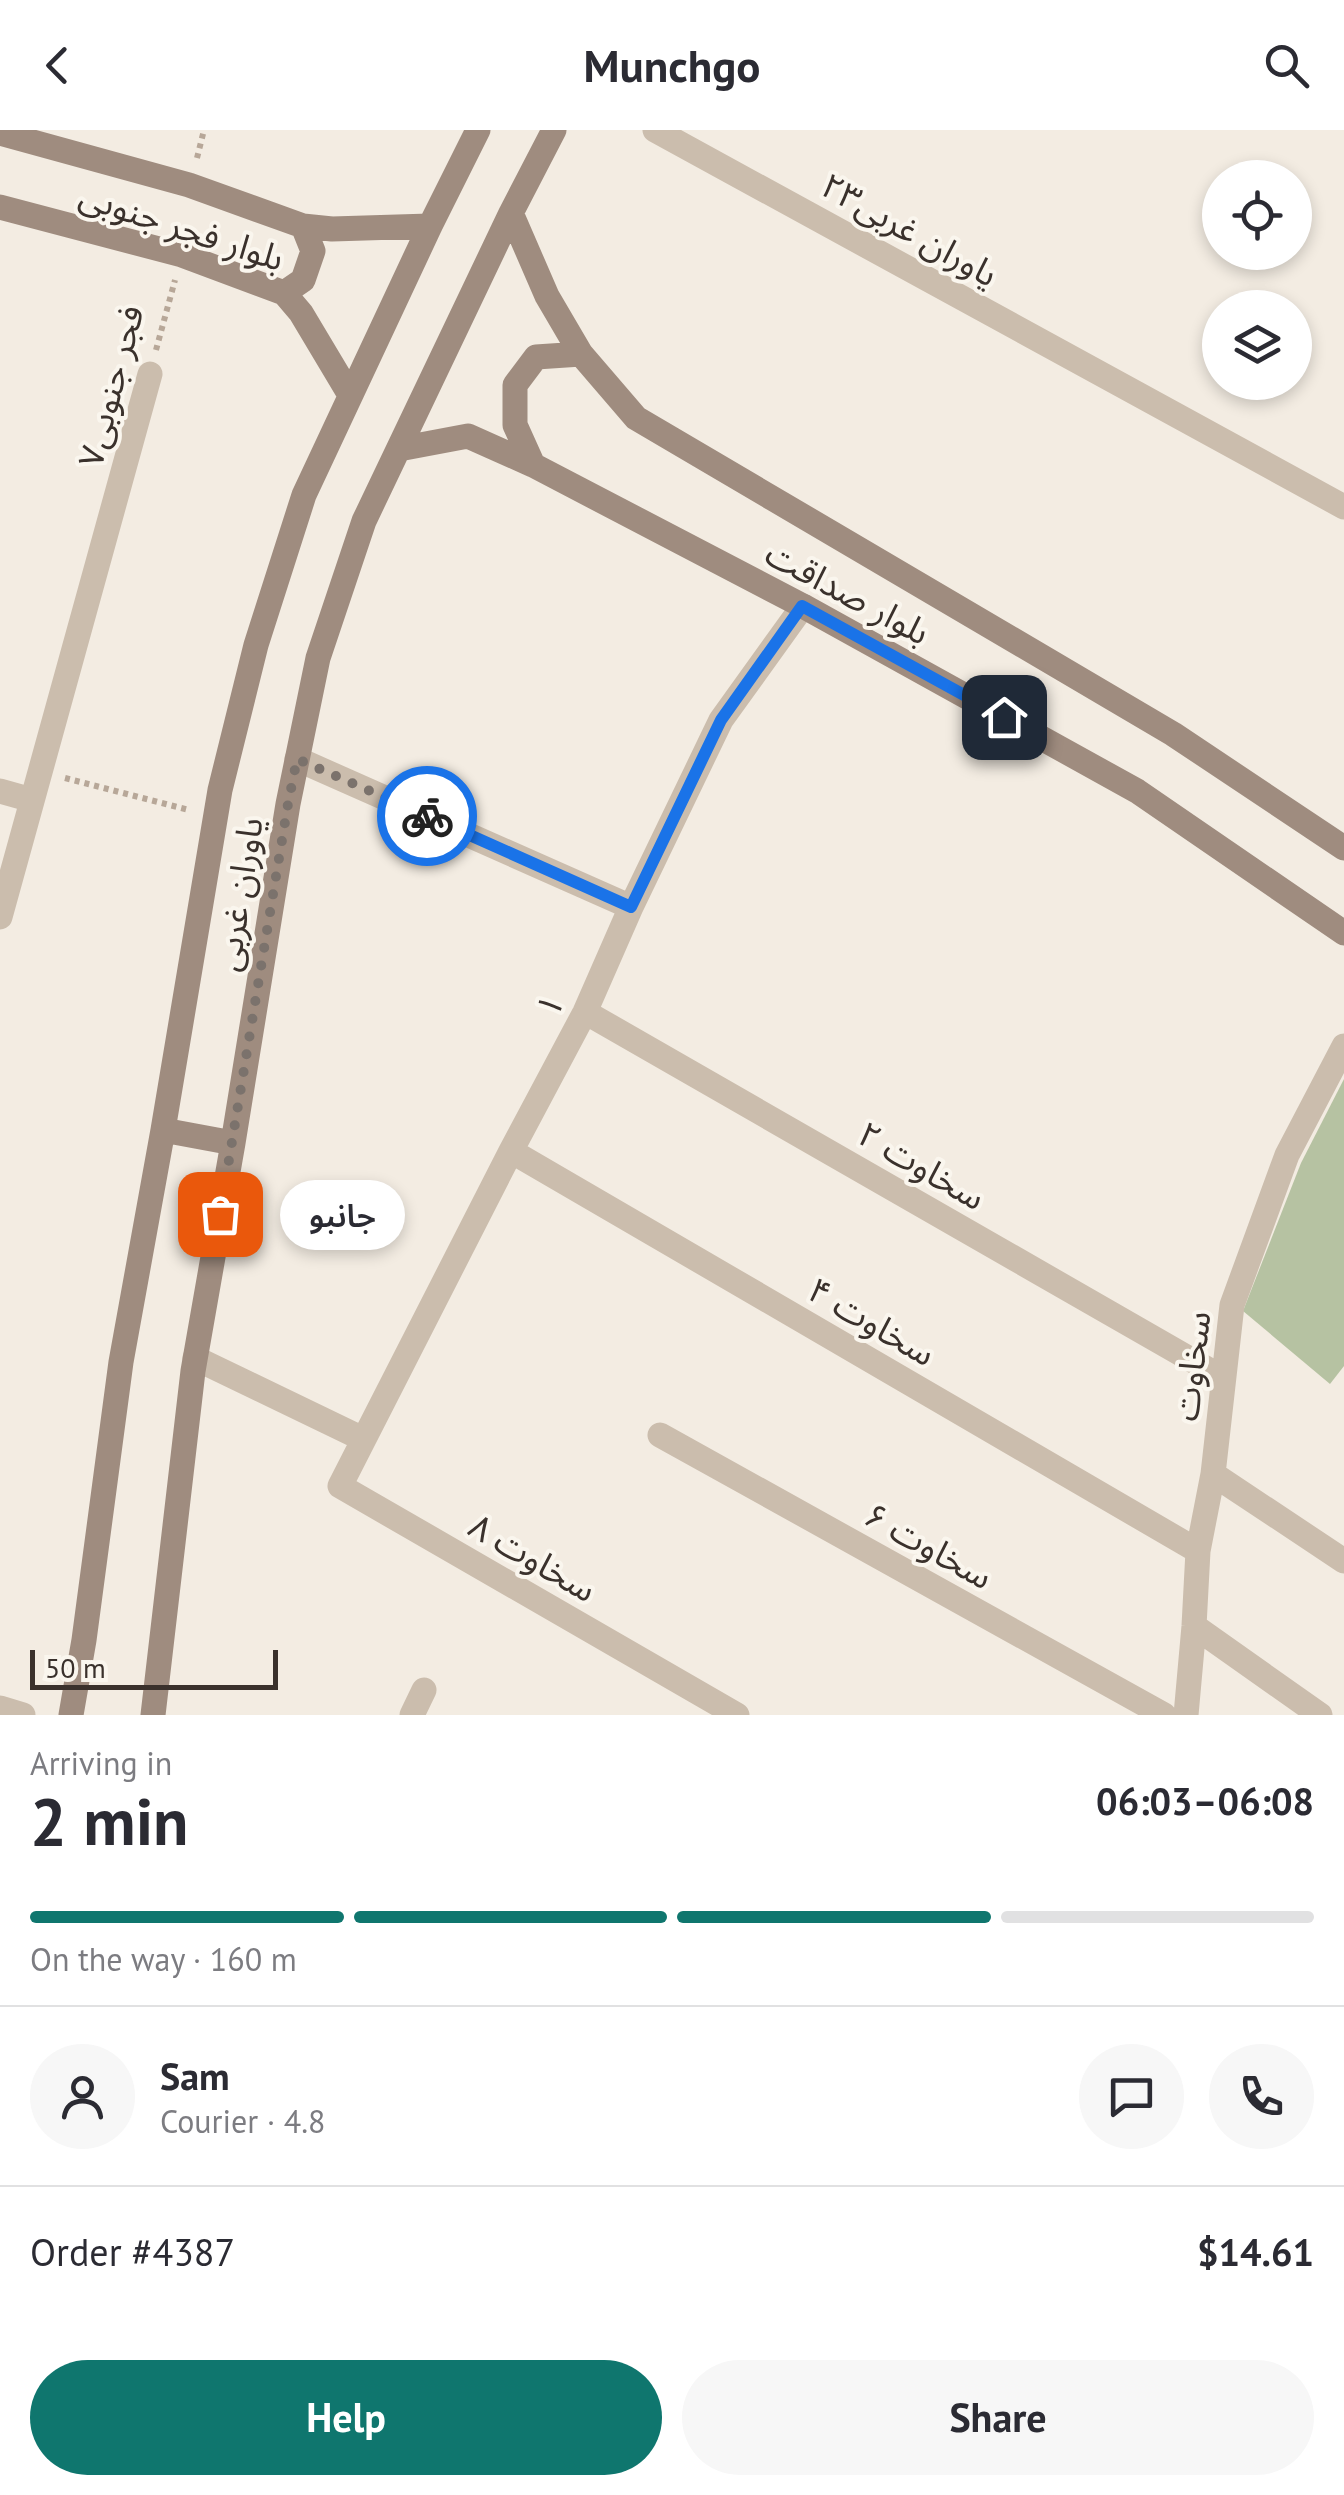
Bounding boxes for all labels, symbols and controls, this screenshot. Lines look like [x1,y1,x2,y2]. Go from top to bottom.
text: Munchgo [583,36,761,94]
icon: back [30,38,85,93]
icon: search [1259,38,1314,93]
map controls [1202,160,1312,400]
button: locate [1202,160,1312,270]
street label: یاوران غربی۲۳ [813,161,1007,297]
street label: بلوار فجر جنوبی [74,171,290,281]
button: layers [1202,290,1312,400]
street label: فجر جنوبی۷ [66,300,154,472]
street label: بلوار صداقت [758,530,938,654]
pin [962,675,1047,760]
icon: home [977,690,1032,745]
courier [377,766,477,866]
icon: bike [400,789,455,844]
street label: یاوران غربی [203,814,273,974]
street label: ۱ [524,986,574,1024]
street label: سخاوت ۲ [850,1110,994,1220]
pin [178,1172,263,1257]
callout: جانبو [280,1179,405,1249]
icon: bag [193,1187,248,1242]
text: جانبو [309,1194,376,1236]
street label: سخاوت ۴ [800,1266,944,1376]
street label: سخاوت [1161,1308,1221,1424]
street label: سخاوت ۶ [857,1491,1001,1599]
street label: سخاوت ۸ [461,1502,605,1612]
scale bar [30,1645,278,1690]
text: 50 m [45,1649,106,1686]
text: Arriving in [30,1742,172,1784]
text: 06:03–06:08 [1096,1776,1314,1825]
text: 2 min [30,1779,189,1863]
text: On the way · 160 m [30,1938,297,1980]
button: person [30,2044,135,2149]
button: chat [1079,2044,1184,2149]
button: phone [1209,2044,1314,2149]
text: Sam [160,2051,230,2100]
text: Courier · 4.8 [160,2100,326,2142]
text: Order #4387 [30,2227,235,2276]
text: $14.61 [1197,2227,1314,2276]
button: Help [30,2360,662,2475]
button: Share [682,2360,1314,2475]

